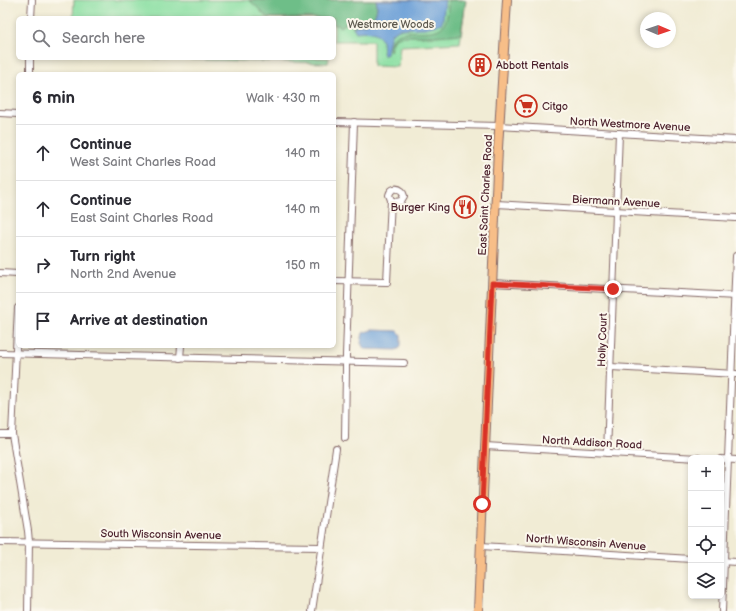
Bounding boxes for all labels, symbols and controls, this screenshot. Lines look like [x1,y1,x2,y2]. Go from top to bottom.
north arrow [640,12,676,48]
search box [16,16,336,60]
park label: Westmore Woods [348,18,435,31]
icon: search [30,27,52,49]
text: Search here [62,29,145,48]
building icon: Abbott Rentals [467,52,493,78]
place label: Abbott Rentals [496,59,569,72]
text: 6 min [32,88,75,108]
text: Walk · 430 m [246,90,320,106]
supermarket icon: Citgo [513,93,539,119]
place label: Citgo [542,100,568,113]
street label: North Westmore Avenue [569,115,691,134]
street label: East Saint Charles Road [476,134,495,256]
text: Continue [70,135,132,154]
icon: ahead [32,142,54,164]
text: 140 m [285,145,320,161]
text: West Saint Charles Road [70,154,216,170]
text: Continue [70,191,132,210]
street label: Biermann Avenue [572,193,661,210]
restaurant icon: Burger King [452,194,478,220]
icon: ahead [32,198,54,220]
text: 140 m [285,201,320,217]
place label: Burger King [391,201,450,214]
text: East Saint Charles Road [70,210,213,226]
text: Turn right [70,247,135,266]
icon: right [32,254,54,276]
text: 150 m [286,257,320,273]
text: North 2nd Avenue [70,266,176,282]
route end [604,280,622,298]
icon: arrive [32,310,54,332]
text: Arrive at destination [70,311,208,330]
street label: Holly Court [595,312,610,367]
street label: North Addison Road [542,433,642,452]
map controls [688,455,724,599]
button: + [688,455,724,491]
button: − [688,491,724,527]
route start [473,495,491,513]
street label: South Wisconsin Avenue [100,527,222,542]
button: locate [688,527,724,563]
street label: North Wisconsin Avenue [525,532,647,553]
button: layers [688,563,724,599]

